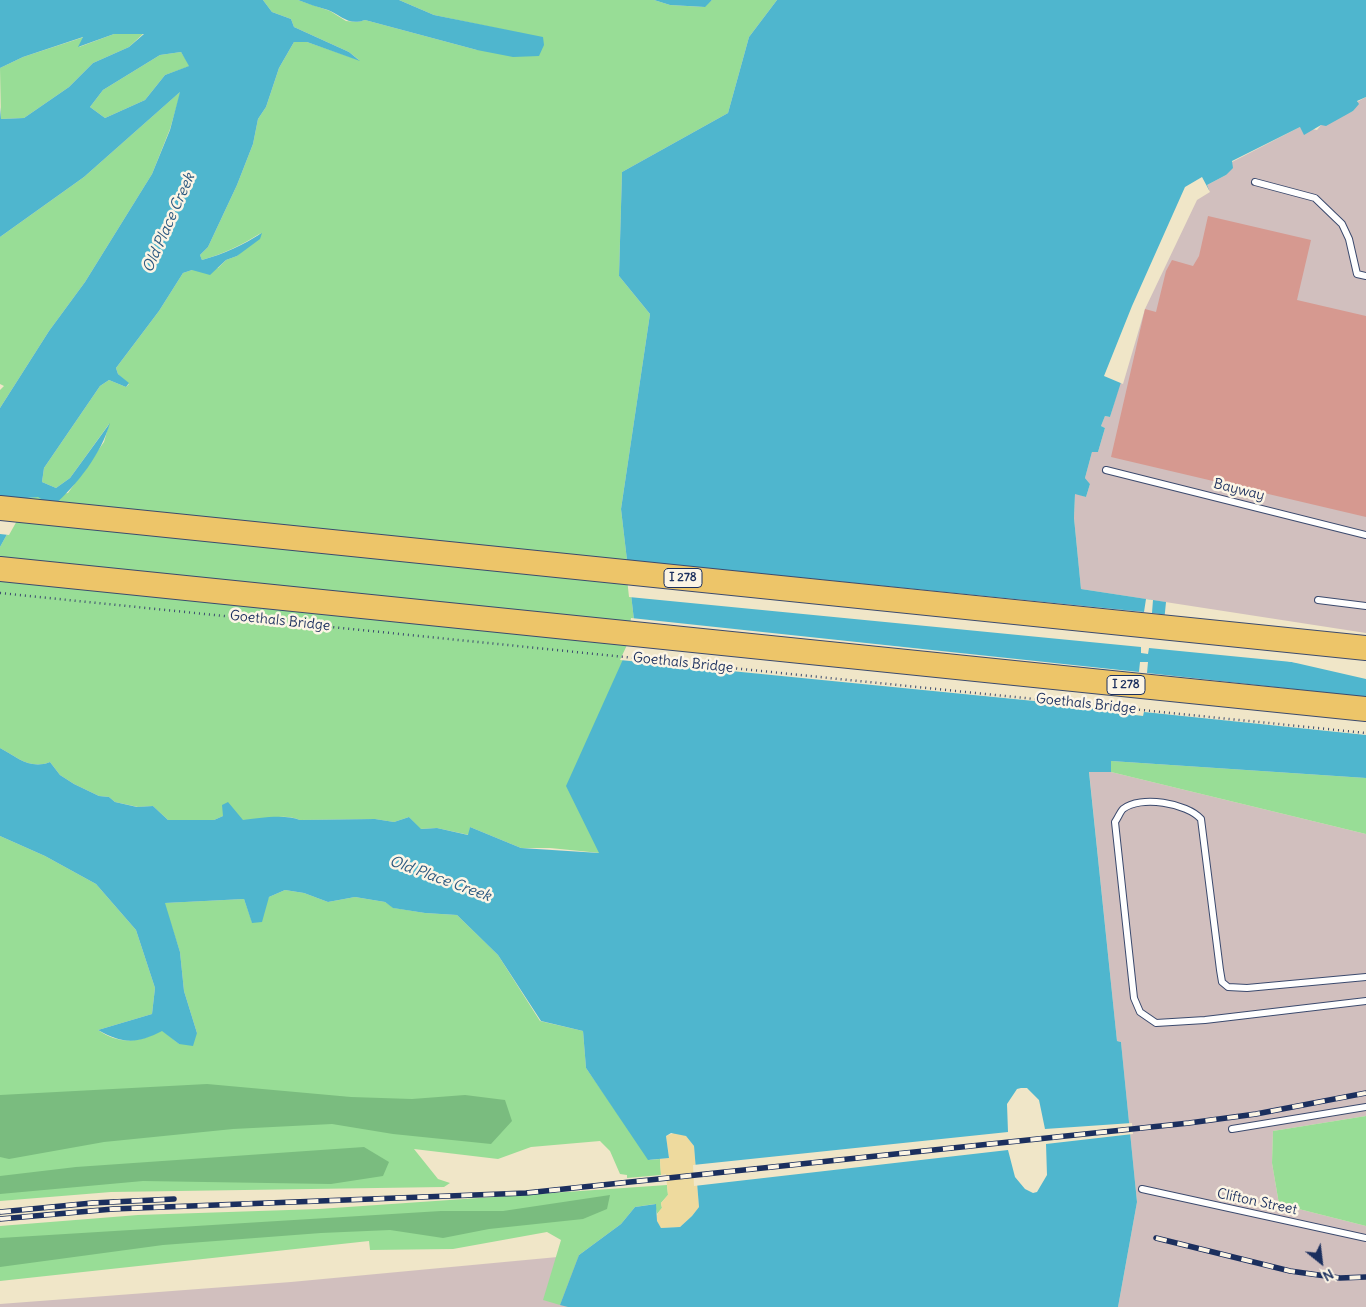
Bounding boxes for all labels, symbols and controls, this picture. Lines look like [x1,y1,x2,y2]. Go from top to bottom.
water label: Old Place Creek [139,171,199,275]
street label: Bayway [1212,476,1266,504]
road number: I 278 [664,568,702,588]
street label: Goethals Bridge [229,607,331,635]
street label: Goethals Bridge [632,649,734,677]
road number: I 278 [1107,676,1145,694]
street label: Goethals Bridge [1035,690,1137,718]
water label: Old Place Creek [387,852,493,906]
street label: Clifton Street [1215,1185,1299,1219]
north arrow [1296,1237,1346,1287]
text: N [1320,1265,1337,1285]

